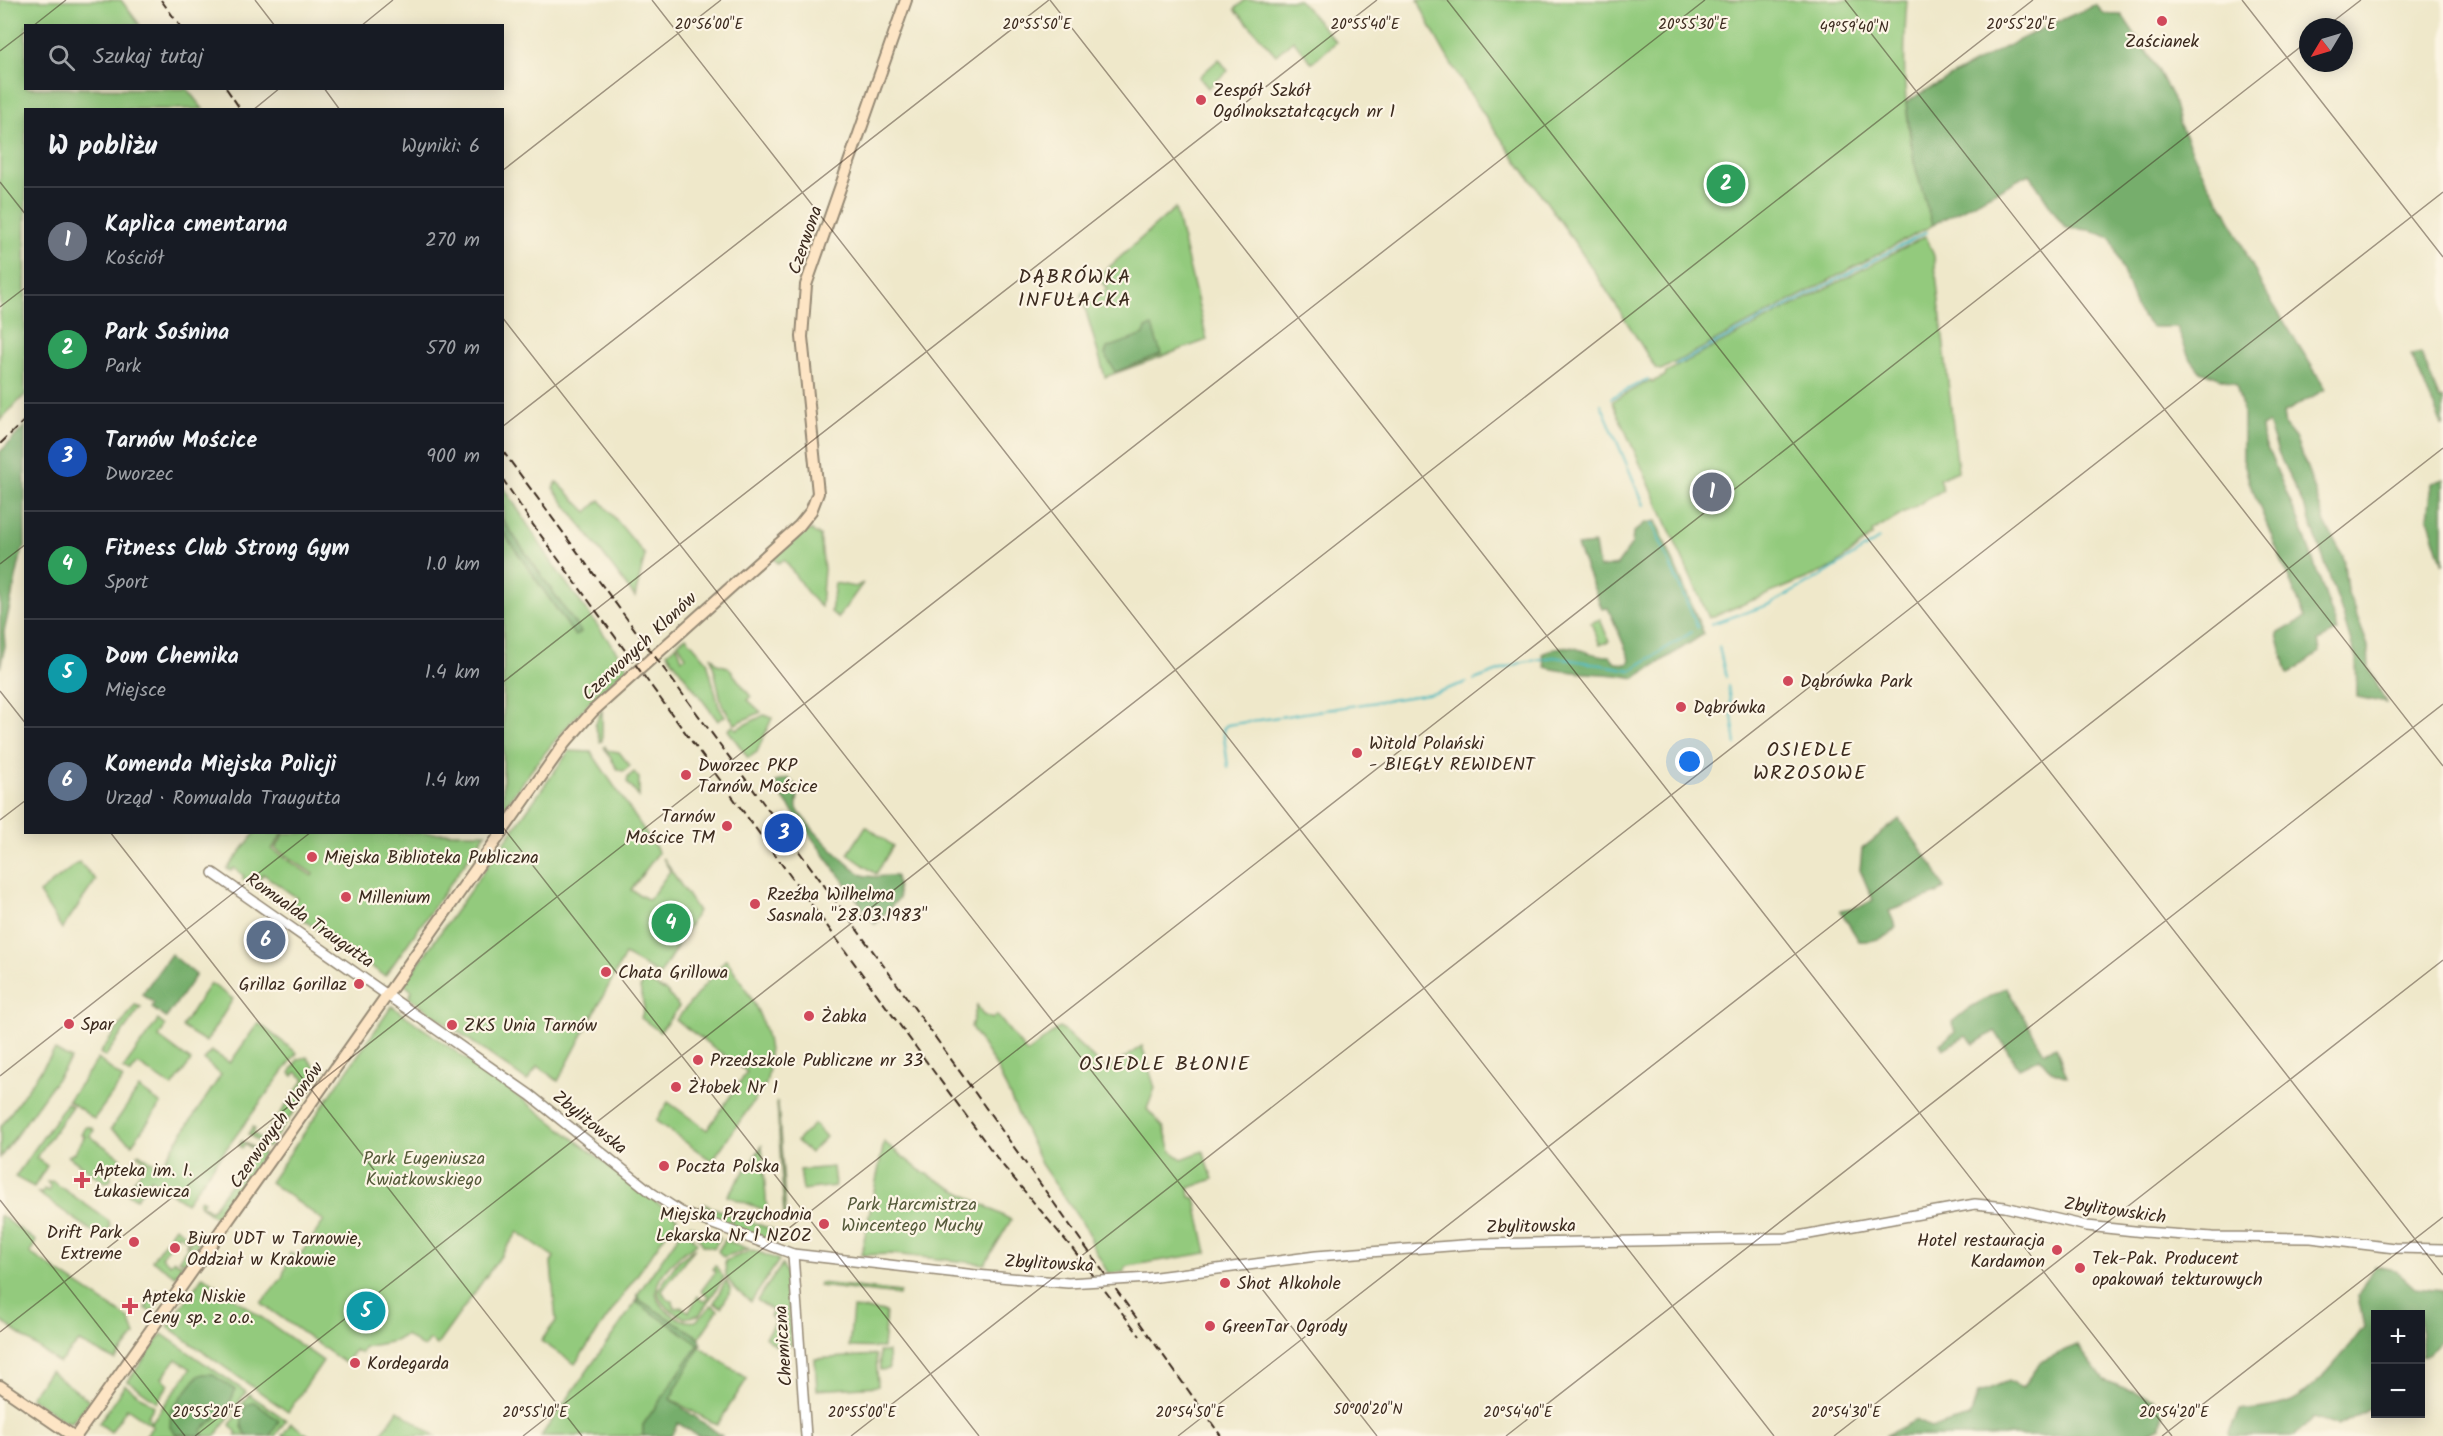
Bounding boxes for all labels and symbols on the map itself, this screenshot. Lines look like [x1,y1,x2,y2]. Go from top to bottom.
text: 20°56'00"E [675,13,745,37]
text: 20°55'50"E [1003,13,1073,37]
text: 20°55'40"E [1330,13,1401,37]
text: 20°55'30"E [1658,13,1729,37]
text: 20°55'20"E [1986,13,2057,37]
marker: Zaścianek [2155,14,2169,28]
text: 49°59'40"N [1819,16,1889,40]
north arrow [2299,18,2353,72]
place label: Zaścianek [2125,28,2200,57]
place label: Zespół Szkół Ogólnokształcących nr 1 [1213,77,1395,127]
marker: Zespół Szkół Ogólnokształcących nr 1 [1194,93,1208,107]
pin: 2 [1706,162,1746,207]
street label: Czerwona [781,202,832,279]
district label: DĄBRÓWKA INFUŁACKA [1018,262,1132,317]
pin: 1 [1692,470,1732,514]
street label: Czerwonych Klonów [576,585,705,709]
place label: Dąbrówka Park [1800,668,1913,697]
marker: Dąbrówka Park [1781,674,1795,688]
place label: Dąbrówka [1693,694,1766,723]
marker: Dąbrówka [1674,700,1688,714]
place label: Witold Polański - BIEGŁY REWIDENT [1369,730,1536,780]
district label: OSIEDLE WRZOSOWE [1753,735,1867,790]
marker: Witold Polański - BIEGŁY REWIDENT [1350,746,1364,760]
your location [1675,747,1704,776]
place label: Dworzec PKP Tarnów Mościce [698,752,818,802]
marker: Dworzec PKP Tarnów Mościce [679,768,693,782]
place label: Tarnów Mościce TM [626,803,716,853]
pin: 3 [764,810,804,856]
marker: Tarnów Mościce TM [720,819,734,833]
place label: Miejska Biblioteka Publiczna [324,844,539,873]
marker: Miejska Biblioteka Publiczna [305,850,319,864]
street label: Romualda Traugutta [239,866,379,977]
place label: Rzeźba Wilhelma Sasnala "28.03.1983" [767,881,927,931]
place label: Millenium [358,884,430,913]
marker: Millenium [339,890,353,904]
marker: Rzeźba Wilhelma Sasnala "28.03.1983" [748,897,762,911]
pin: 4 [652,900,690,946]
pin: 6 [246,918,286,962]
place label: Chata Grillowa [618,959,728,988]
marker: Chata Grillowa [599,965,613,979]
place label: Grillaz Gorillaz [239,971,347,1000]
marker: Grillaz Gorillaz [352,977,366,991]
place label: Żabka [821,1003,867,1032]
marker: Żabka [802,1009,816,1023]
place label: Spar [81,1011,115,1040]
place label: ZKS Unia Tarnów [464,1012,598,1041]
marker: Spar [62,1017,76,1031]
marker: ZKS Unia Tarnów [445,1018,459,1032]
place label: Przedszkole Publiczne nr 33 [710,1047,923,1076]
district label: OSIEDLE BŁONIE [1079,1049,1251,1081]
marker: Przedszkole Publiczne nr 33 [691,1053,705,1067]
street label: Czerwonych Klonów [223,1056,332,1195]
place label: Żłobek Nr 1 [688,1074,778,1103]
marker: Żłobek Nr 1 [669,1080,683,1094]
street label: Zbylitowska [545,1084,633,1163]
park label: Park Eugeniusza Kwiatkowskiego [363,1145,485,1195]
place label: Poczta Polska [676,1153,779,1182]
place label: Apteka im. I. Łukasiewicza [94,1157,193,1207]
marker: Poczta Polska [657,1159,671,1173]
marker: Apteka im. I. Łukasiewicza [75,1173,89,1187]
street label: Zbylitowskich [2062,1190,2168,1233]
park label: Park Harcmistrza Wincentego Muchy [841,1191,983,1241]
place label: Miejska Przychodnia Lekarska Nr 1 NZOZ [656,1201,812,1251]
street label: Zbylitowska [1486,1212,1576,1243]
marker: Miejska Przychodnia Lekarska Nr 1 NZOZ [817,1217,831,1231]
place label: Drift Park Extreme [47,1219,123,1269]
place label: Biuro UDT w Tarnowie, Oddział w Krakowie [187,1225,362,1275]
place label: Hotel restauracja Kardamon [1917,1227,2045,1277]
marker: Drift Park Extreme [127,1235,141,1249]
marker: Biuro UDT w Tarnowie, Oddział w Krakowie [168,1241,182,1255]
marker: Hotel restauracja Kardamon [2050,1243,2064,1257]
place label: Tek-Pak. Producent opakowań tekturowych [2092,1245,2263,1295]
street label: Zbylitowska [1003,1248,1094,1281]
marker: Tek-Pak. Producent opakowań tekturowych [2073,1261,2087,1275]
place label: Shot Alkohole [1237,1270,1341,1299]
marker: Shot Alkohole [1218,1276,1232,1290]
place label: Apteka Niskie Ceny sp. z o.o. [142,1283,254,1333]
pin: 5 [346,1288,386,1334]
marker: Apteka Niskie Ceny sp. z o.o. [123,1299,137,1313]
street label: Chemiczna [767,1304,802,1387]
place label: GreenTar Ogrody [1222,1313,1348,1342]
marker: GreenTar Ogrody [1203,1319,1217,1333]
place label: Kordegarda [367,1350,449,1379]
marker: Kordegarda [348,1356,362,1370]
text: 50°00'20"N [1333,1398,1403,1422]
text: 20°55'20"E [172,1401,243,1425]
text: 20°55'10"E [502,1401,569,1425]
text: 20°55'00"E [828,1401,897,1425]
text: 20°54'50"E [1155,1401,1226,1425]
text: 20°54'40"E [1483,1401,1554,1425]
text: 20°54'30"E [1811,1401,1882,1425]
text: 20°54'20"E [2139,1401,2210,1425]

